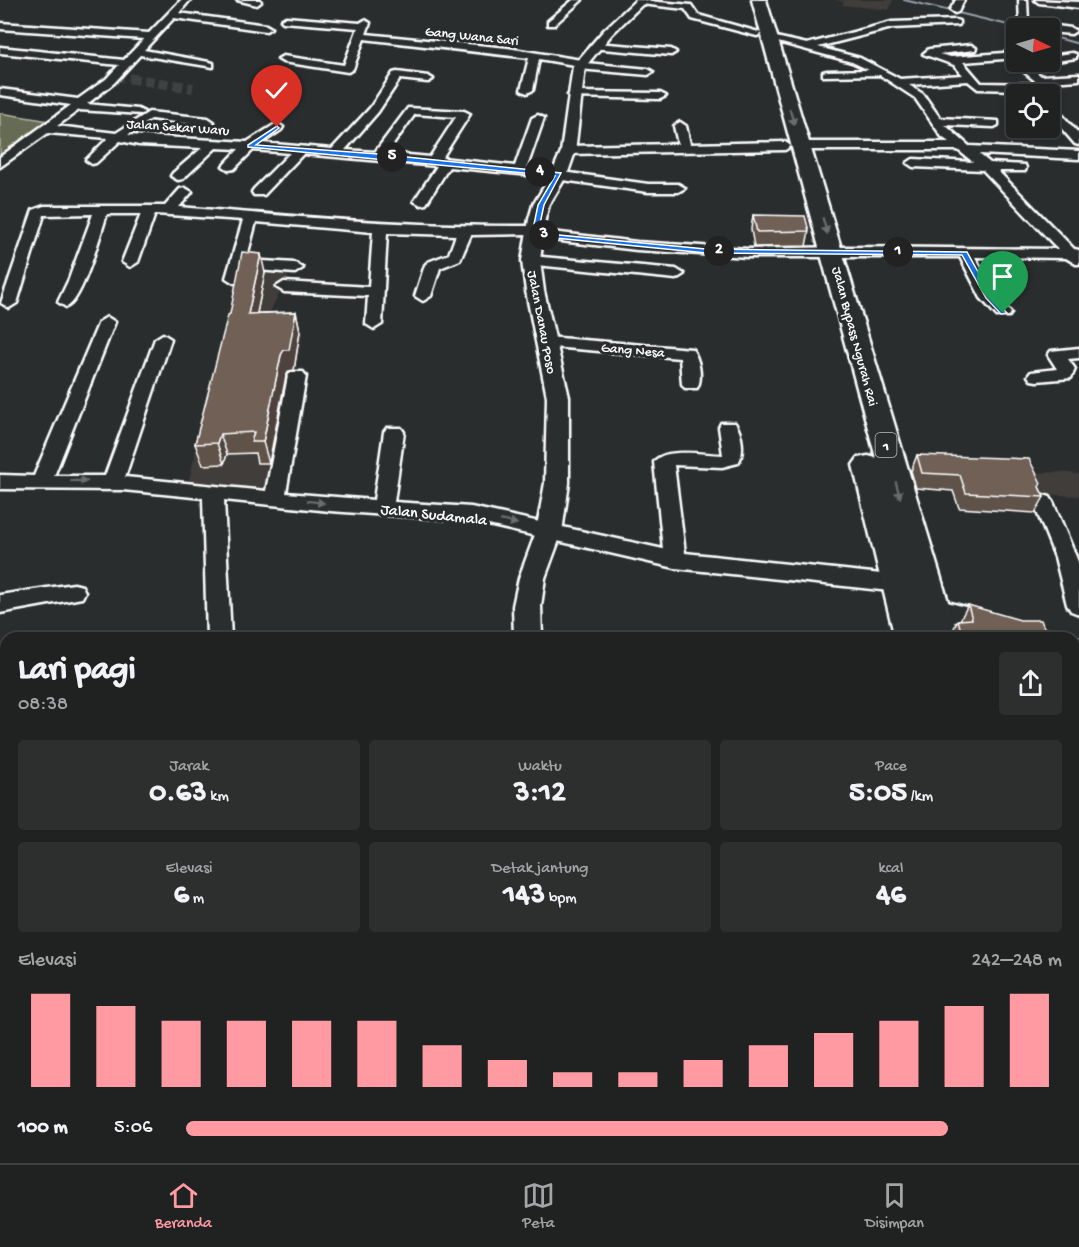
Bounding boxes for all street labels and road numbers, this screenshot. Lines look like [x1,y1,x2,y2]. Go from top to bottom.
street label: Gang Wana Sari [424,24,519,51]
street label: Jalan Sekar Waru [126,116,230,141]
street label: Jalan Bypass Ngurah Rai [827,265,880,408]
street label: Jalan Danau Poso [522,269,559,375]
street label: Gang Nesa [600,340,667,363]
road number: 1 [876,433,896,457]
street label: Jalan Sudamala [379,501,489,532]

